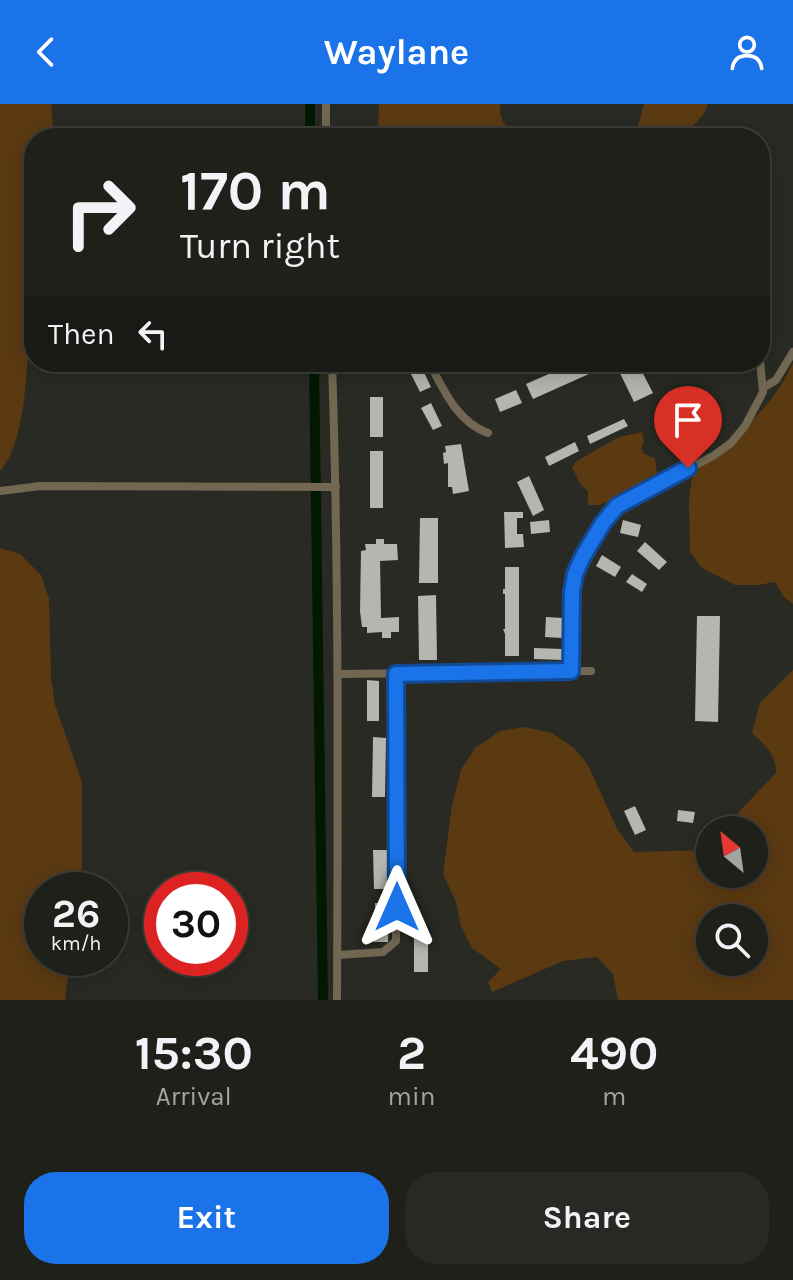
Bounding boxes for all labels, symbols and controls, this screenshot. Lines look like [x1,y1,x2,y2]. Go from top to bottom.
icon: back [24,30,68,74]
icon: person [725,30,769,74]
text: Waylane [324,31,469,73]
text: 170 m [180,158,331,223]
icon: right [48,160,152,264]
text: Turn right [180,225,340,267]
icon: left [131,312,175,356]
text: Then [48,316,115,352]
pin [654,386,722,468]
icon: arrive [666,398,710,442]
north arrow [696,816,768,888]
map controls [696,816,768,976]
position arrow [355,865,439,949]
speed limit sign: 30 [144,872,248,976]
text: 26 [52,890,100,937]
button: search [696,904,768,976]
text: km/h [51,932,101,955]
text: 15:30 [135,1025,253,1081]
text: 2 [397,1025,426,1081]
text: 490 [570,1025,658,1081]
text: Arrival [156,1081,232,1112]
text: min [388,1081,435,1112]
text: m [602,1081,626,1112]
button: Exit [24,1172,389,1264]
button: Share [405,1172,769,1264]

